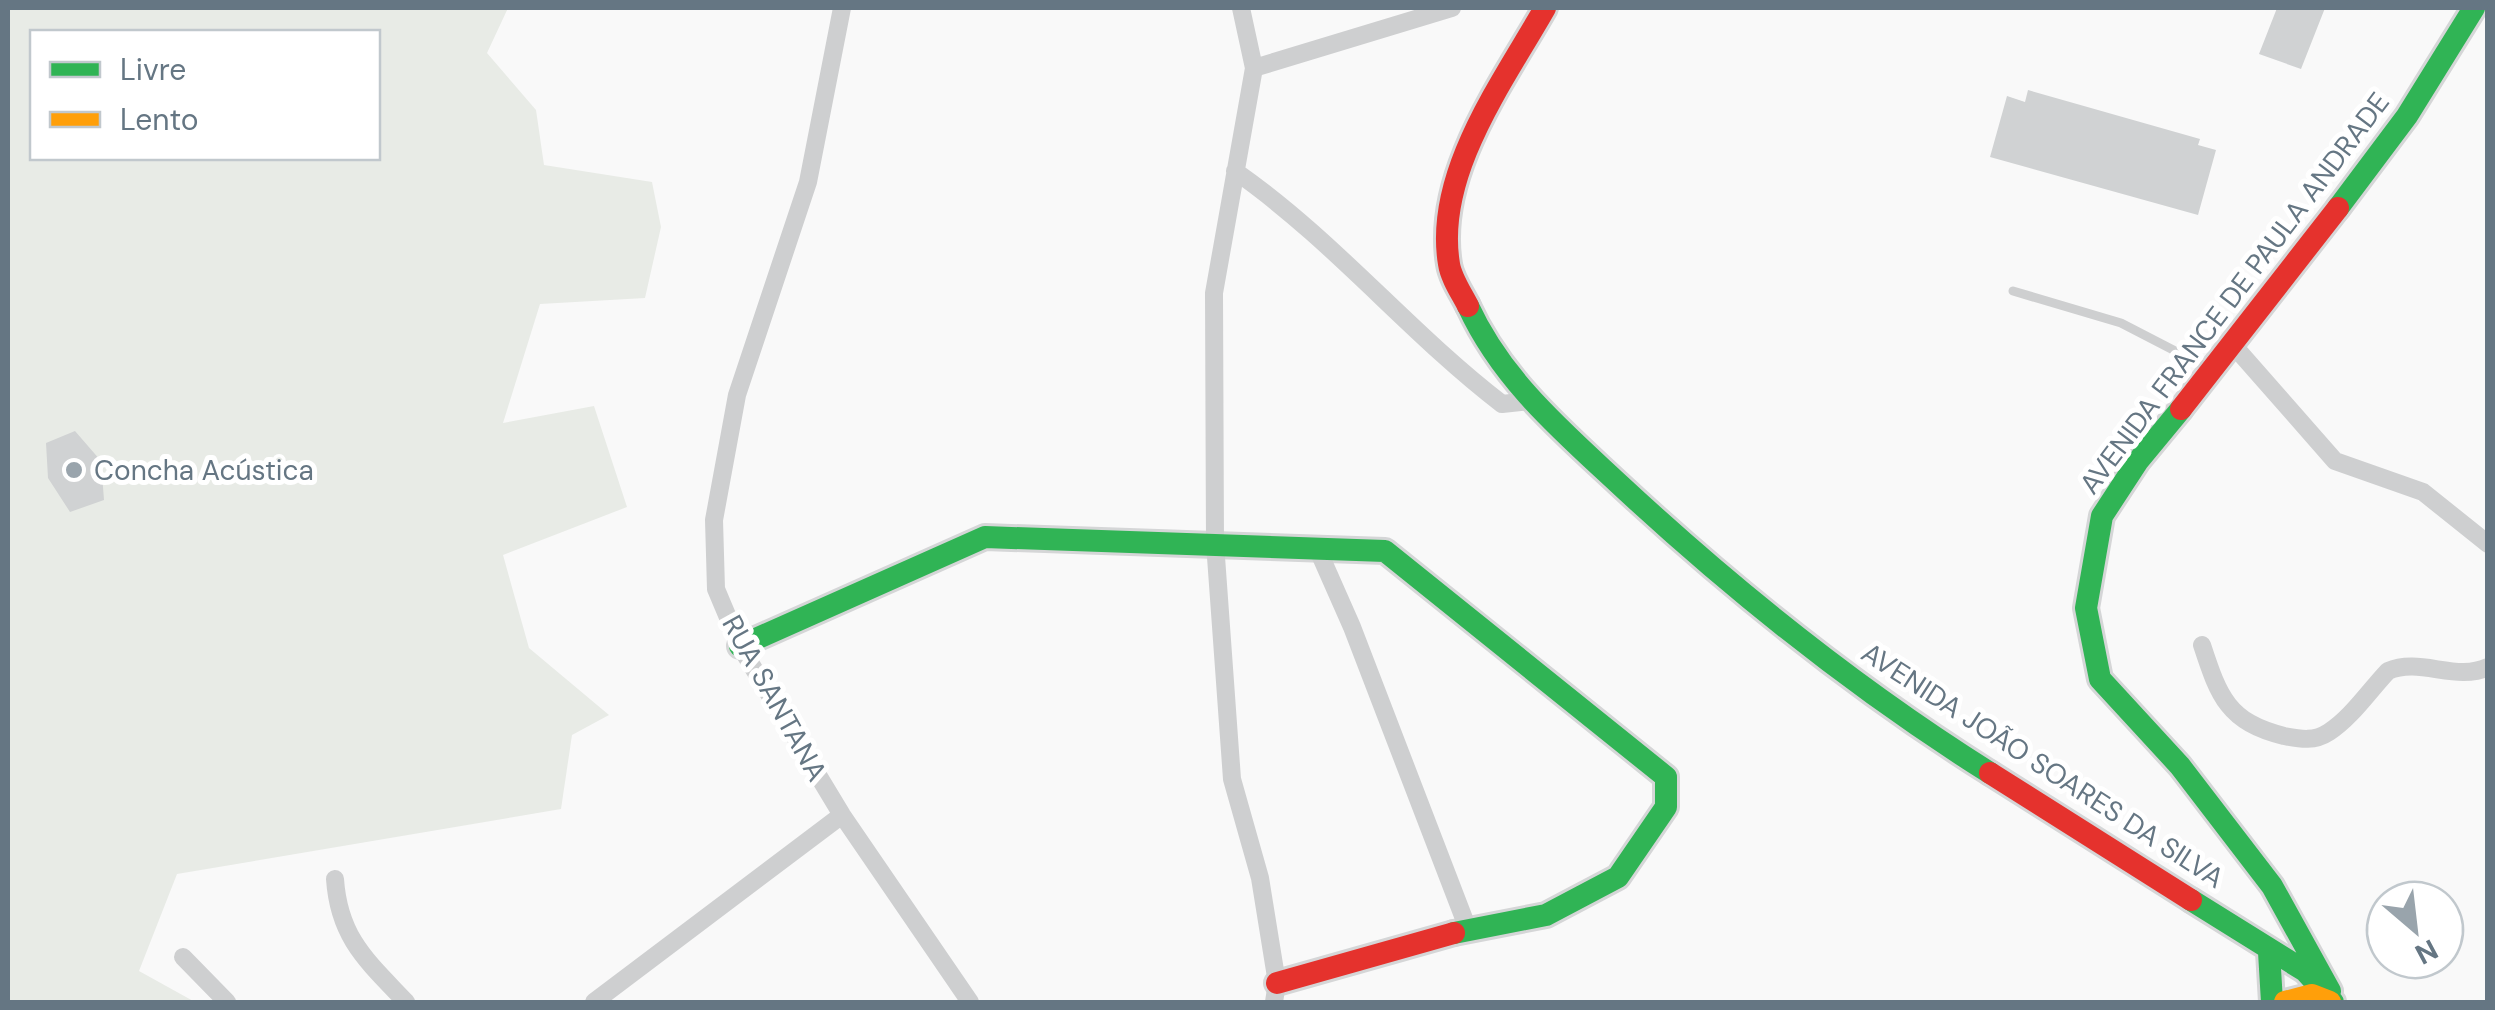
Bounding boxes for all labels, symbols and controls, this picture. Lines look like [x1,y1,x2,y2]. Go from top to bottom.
legend [30,30,380,160]
text: Livre [120,50,186,89]
street label: AVENIDA FRANCE DE PAULA ANDRADE [2071,85,2398,502]
text: Lento [120,100,199,139]
place label: Concha Acústica [94,452,314,489]
marker: Concha Acústica [63,459,85,481]
street label: RUA SANTANA [714,609,835,788]
street label: AVENIDA JOÃO SOARES DA SILVA [1854,634,2231,897]
north arrow [2365,880,2465,980]
text: N [2409,931,2444,973]

